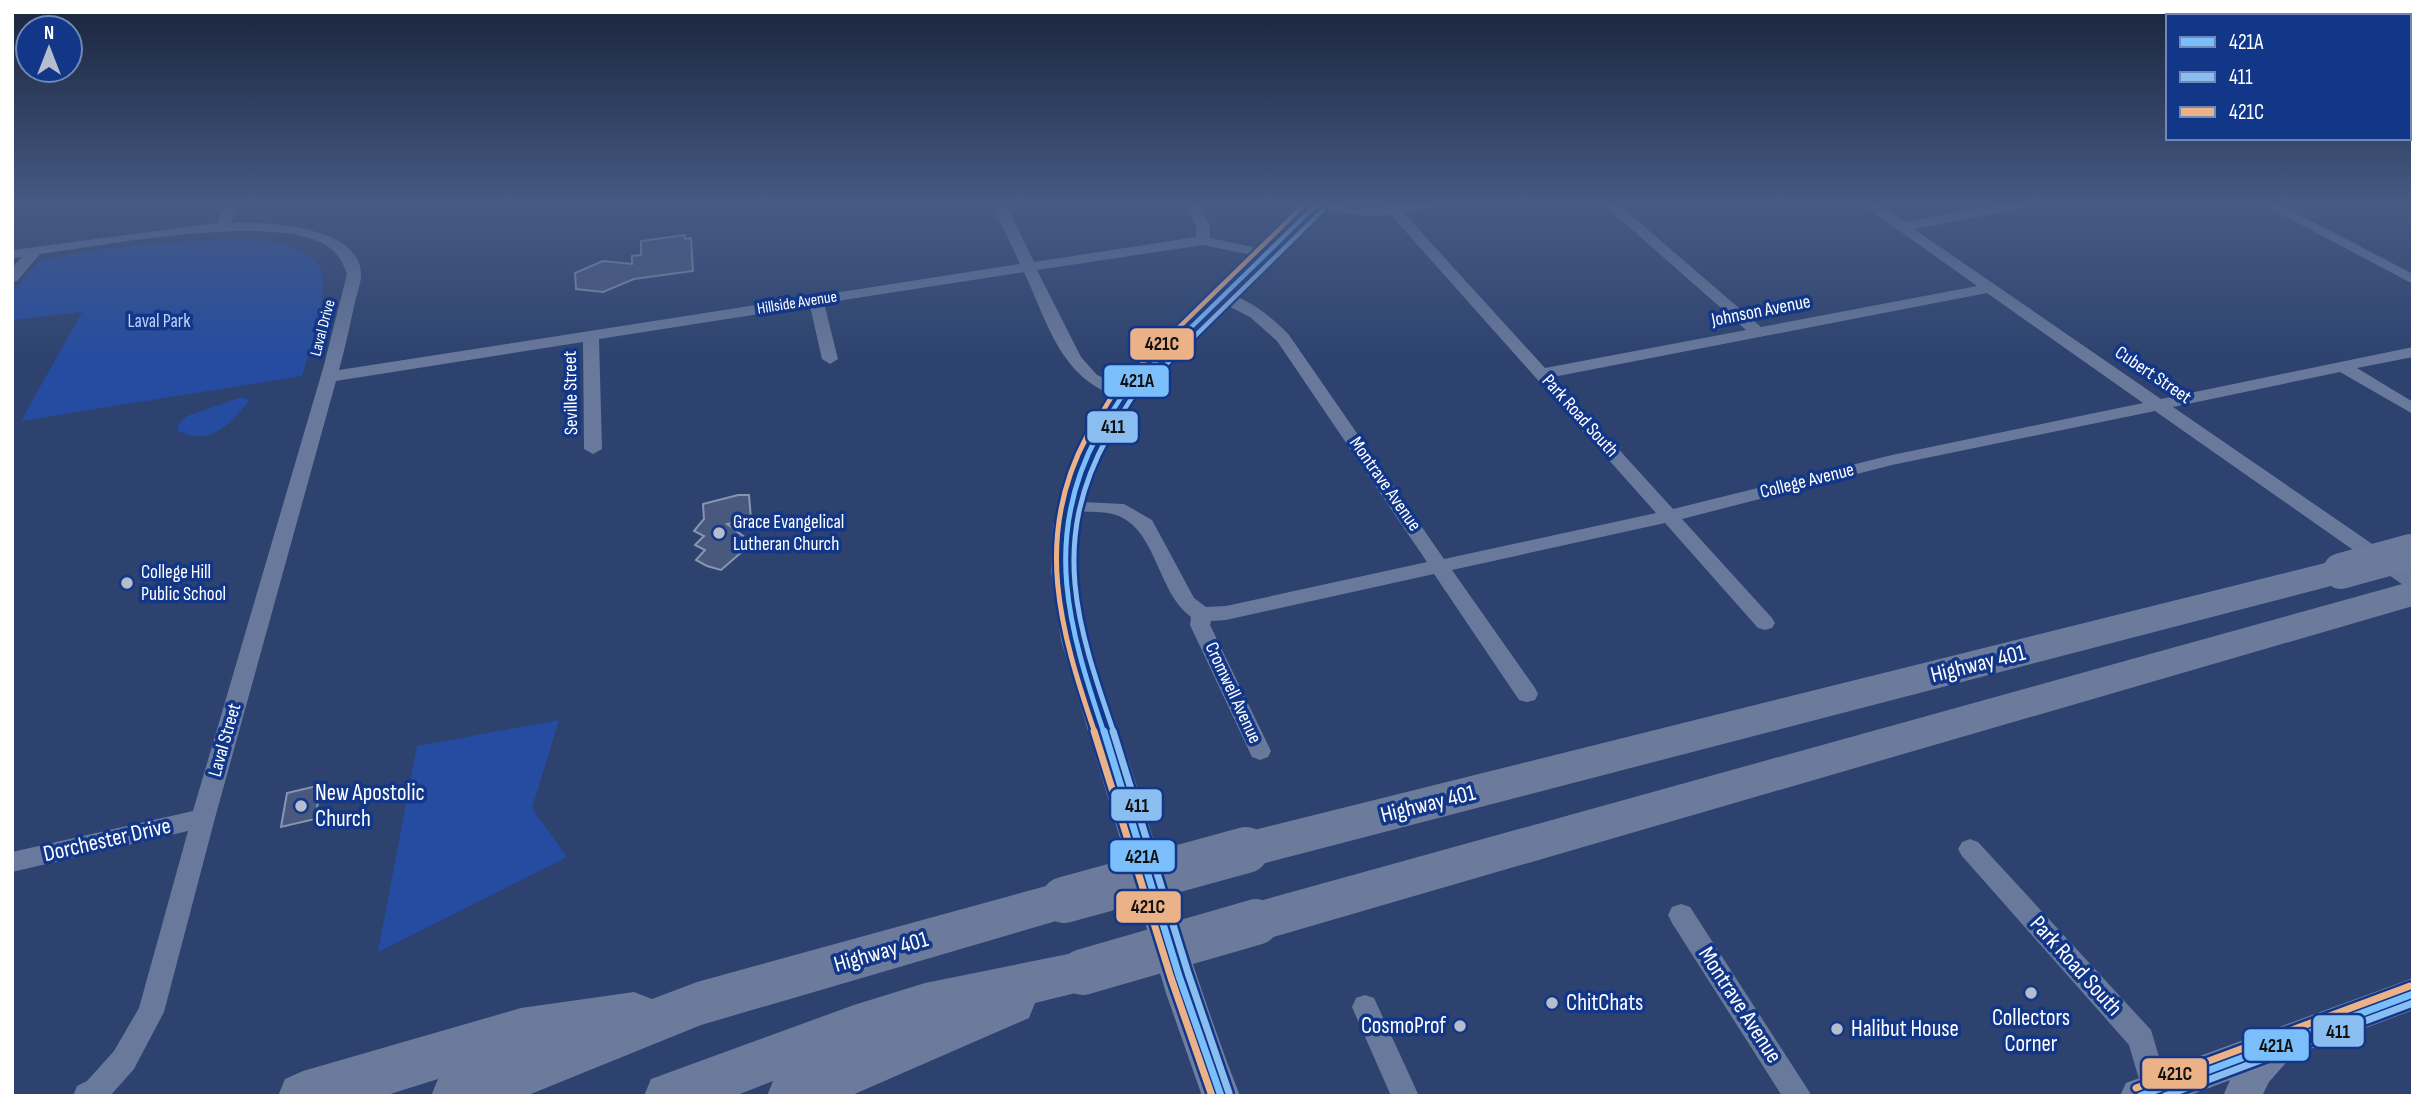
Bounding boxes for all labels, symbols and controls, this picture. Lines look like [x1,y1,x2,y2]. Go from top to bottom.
north arrow [14,14,84,84]
legend [2166,14,2411,140]
text: N [44,22,54,45]
text: 421A [2229,30,2264,55]
text: 411 [2229,65,2253,90]
text: 421C [2229,100,2264,125]
street label: Hillside Avenue [756,287,838,319]
street label: Johnson Avenue [1709,290,1812,332]
street label: Laval Drive [306,298,340,358]
park label: Laval Park [128,310,191,333]
line badge: 421C [1129,327,1195,361]
text: 421C [1145,333,1179,356]
street label: Cubert Street [2110,341,2196,409]
street label: Seville Street [559,350,583,435]
line badge: 421A [1103,364,1170,398]
text: 421A [1120,370,1155,393]
street label: Park Road South [1537,370,1623,462]
line badge: 411 [1086,410,1139,444]
text: 411 [1101,416,1125,439]
street label: Montrave Avenue [1344,432,1426,536]
street label: College Avenue [1758,458,1856,504]
place label: Grace Evangelical Lutheran Church [733,511,844,556]
marker: Grace Evangelical Lutheran Church [711,525,727,541]
place label: College Hill Public School [141,561,226,606]
marker: College Hill Public School [119,575,135,591]
street label: Cromwell Avenue [1200,639,1266,747]
street label: Highway 401 [1928,639,2028,689]
street label: Laval Street [204,700,246,779]
place label: New Apostolic Church [315,779,425,833]
street label: Highway 401 [1378,779,1478,829]
line badge: 411 [1110,788,1163,822]
text: 411 [1125,795,1149,818]
marker: New Apostolic Church [293,798,309,814]
street label: Dorchester Drive [40,812,174,868]
line badge: 421A [1109,839,1176,873]
text: 421A [1125,846,1160,869]
line badge: 421C [1115,890,1182,924]
text: 421C [1131,896,1165,919]
street label: Park Road South [2024,910,2128,1022]
street label: Highway 401 [831,925,931,979]
street label: Montrave Avenue [1692,942,1788,1068]
marker: Collectors Corner [2023,985,2039,1001]
place label: ChitChats [1566,989,1643,1017]
marker: ChitChats [1544,995,1560,1011]
place label: Collectors Corner [1992,1004,2070,1058]
place label: CosmoProf [1361,1012,1446,1040]
line badge: 411 [2312,1014,2365,1048]
place label: Halibut House [1851,1015,1959,1043]
marker: CosmoProf [1452,1018,1468,1034]
marker: Halibut House [1829,1021,1845,1037]
text: 411 [2326,1021,2350,1044]
line badge: 421A [2243,1028,2310,1062]
text: 421A [2259,1035,2294,1058]
line badge: 421C [2141,1057,2208,1090]
text: 421C [2158,1063,2192,1086]

